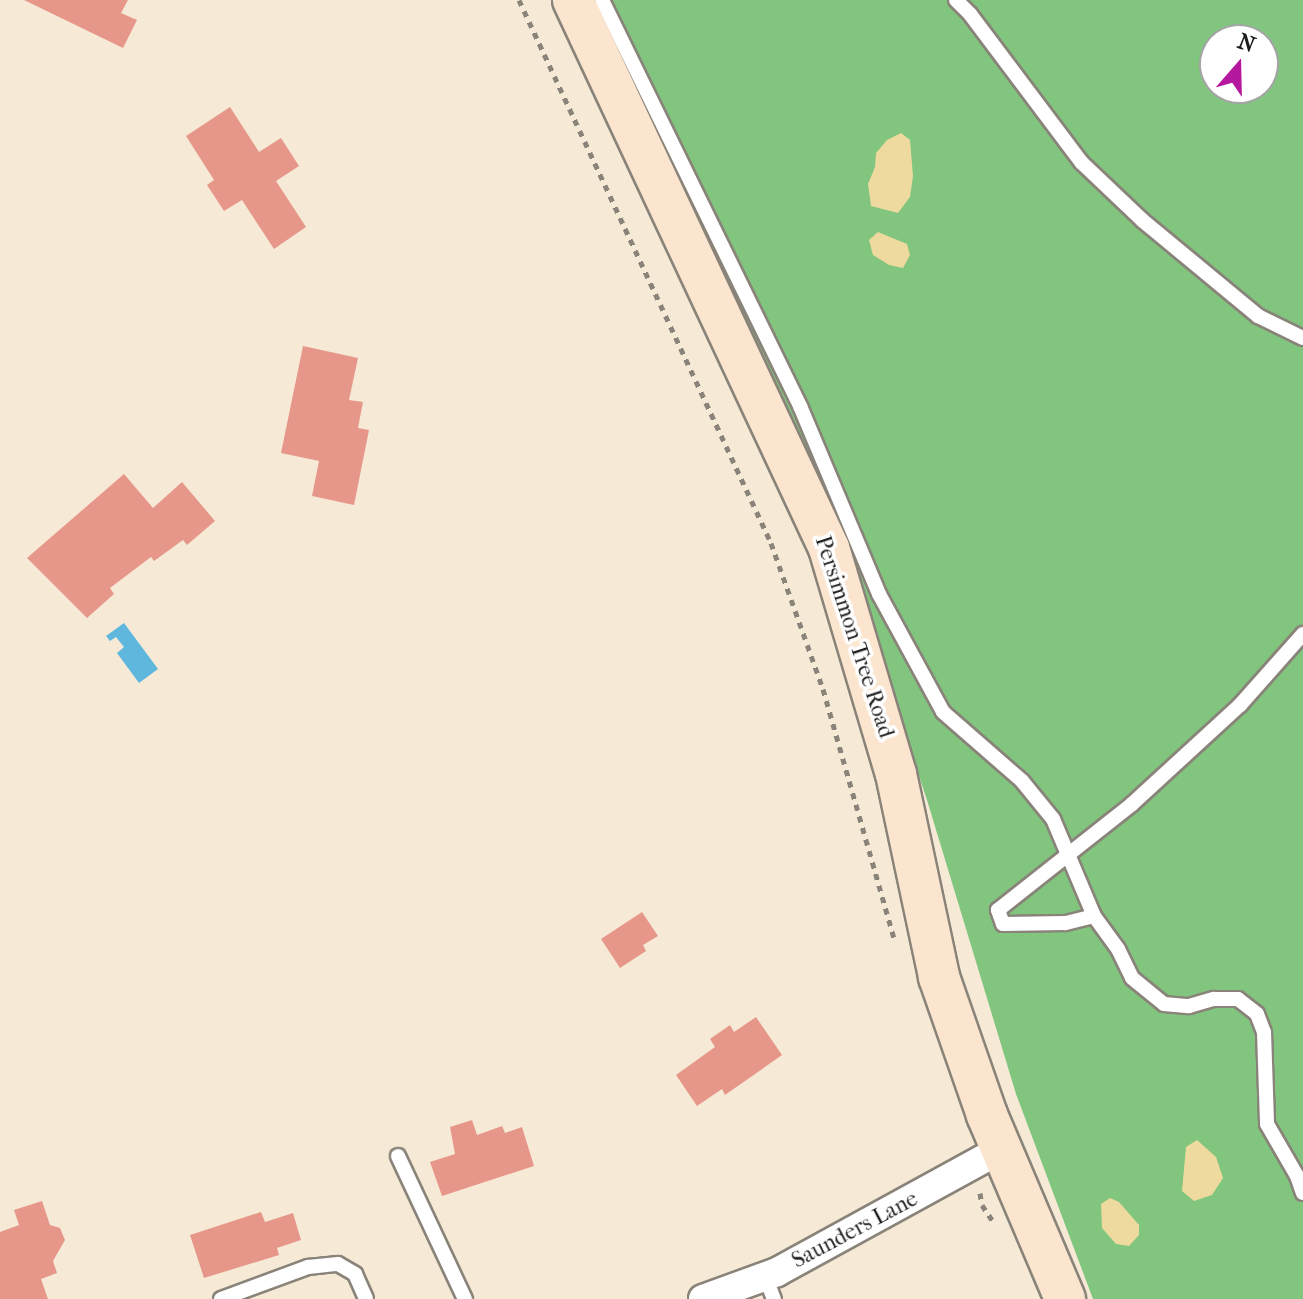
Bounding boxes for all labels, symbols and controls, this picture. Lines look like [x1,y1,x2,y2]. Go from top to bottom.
north arrow [1199,24,1279,104]
text: N [1234,28,1259,58]
street label: Persimmon Tree Road [809,533,899,741]
street label: Saunders Lane [788,1186,922,1274]

